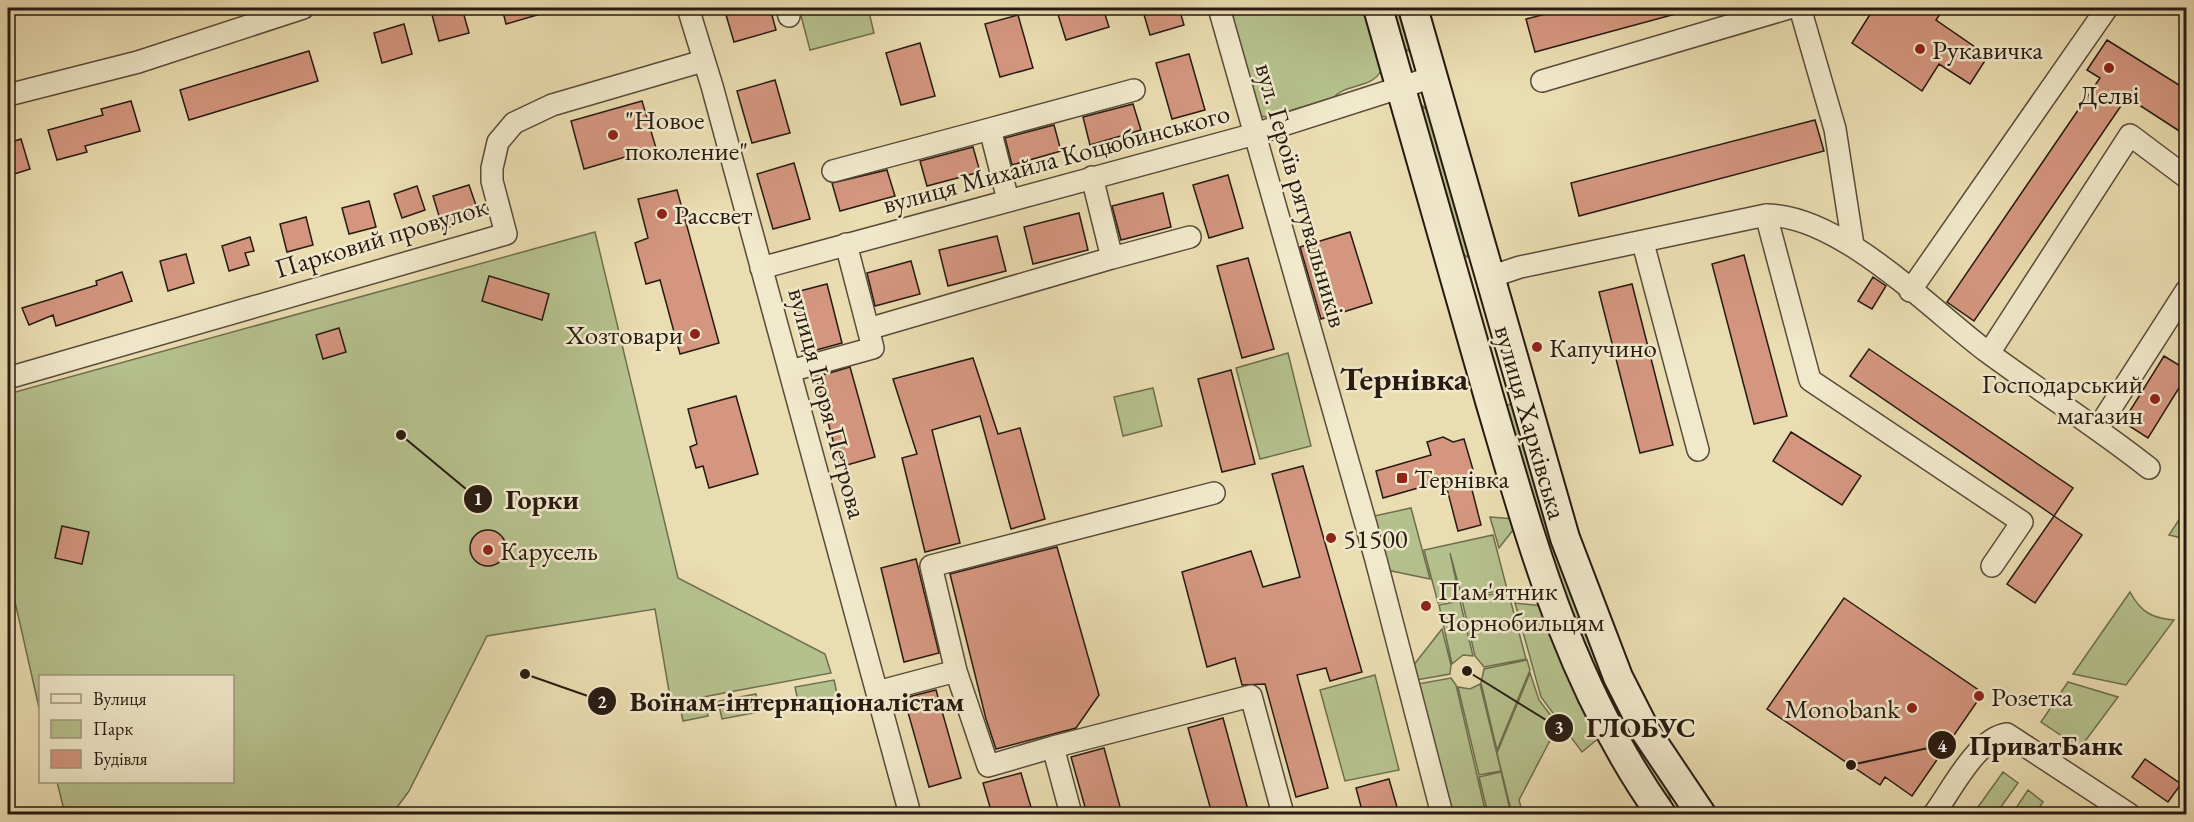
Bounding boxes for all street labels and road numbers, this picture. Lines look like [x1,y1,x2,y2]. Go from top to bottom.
street label: вул. Героїв рятувальників [1248,59,1356,331]
street label: вулиця Михайла Коцюбинського [879,95,1233,221]
street label: Парковий провулок [270,188,492,286]
street label: вулиця Ігоря Петрова [780,284,876,522]
street label: вулиця Харківська [1487,321,1575,523]

